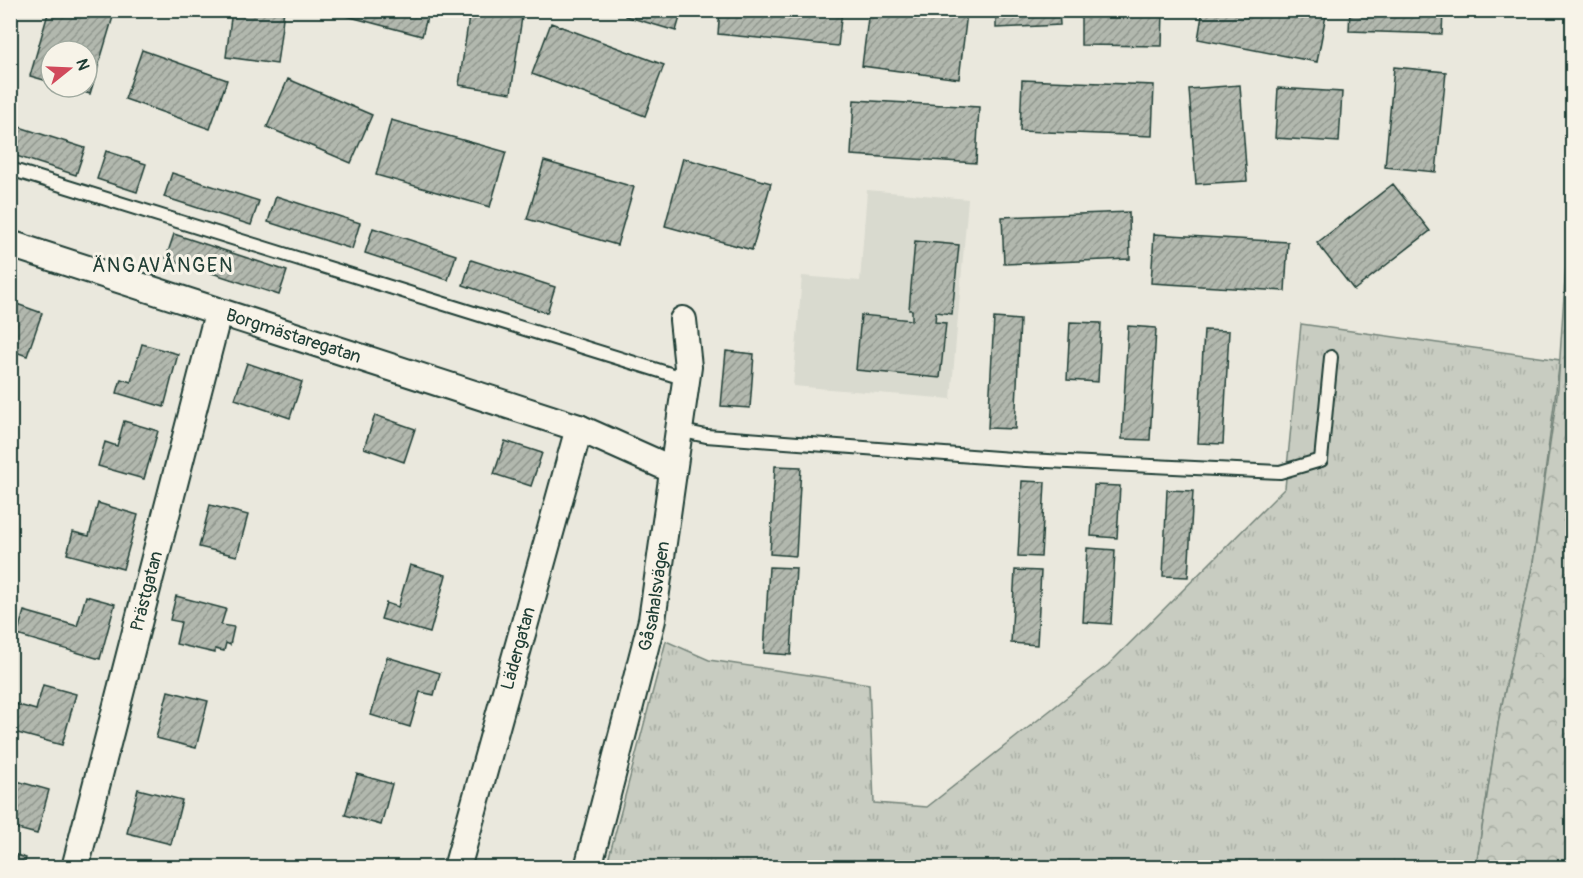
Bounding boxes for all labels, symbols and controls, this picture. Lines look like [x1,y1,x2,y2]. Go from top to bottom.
north arrow [39,39,99,99]
text: N [71,56,94,73]
district label: ÄNGAVÅNGEN [92,252,234,278]
street label: Borgmästaregatan [223,303,364,368]
street label: Gåsahalsvägen [633,540,675,654]
street label: Prästgatan [125,548,168,634]
street label: Lädergatan [495,604,540,692]

